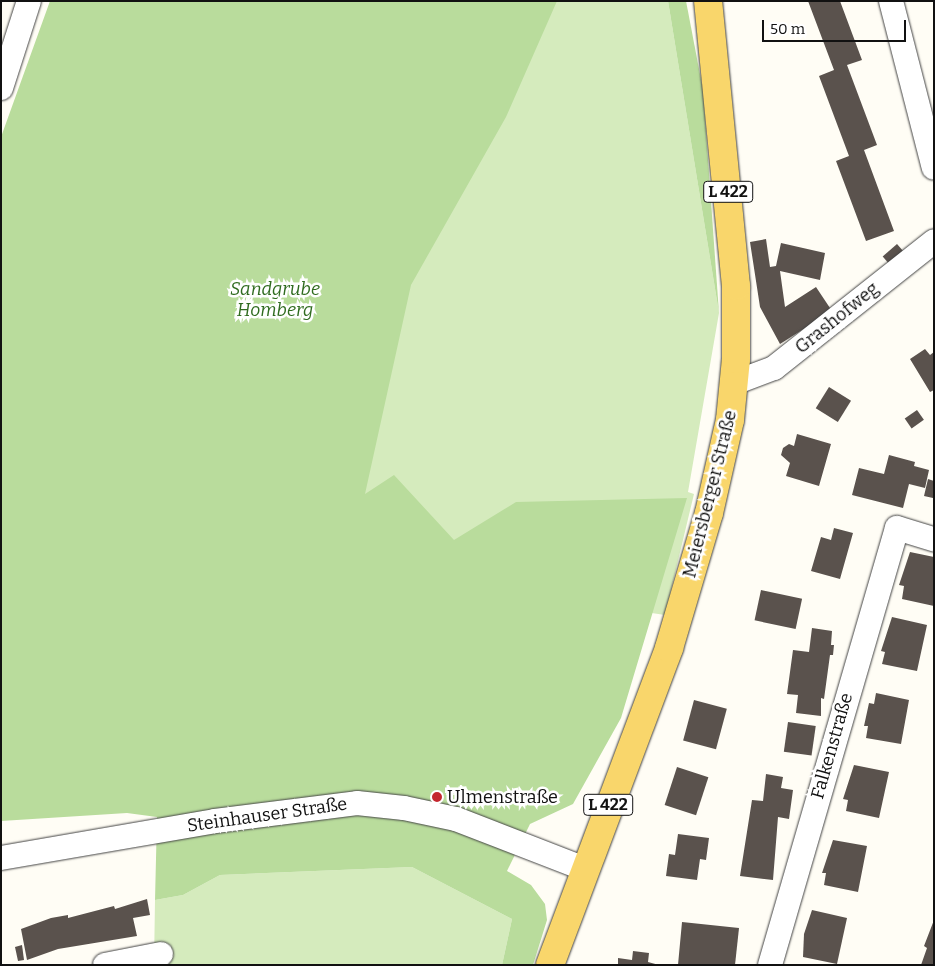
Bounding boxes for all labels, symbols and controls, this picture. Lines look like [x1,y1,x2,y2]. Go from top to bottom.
scale bar [765,10,909,42]
text: 50 m [770,20,805,38]
road number: L 422 [703,178,753,206]
street label: Grashofweg [791,278,883,358]
park label: Sandgrube Homberg [230,279,320,322]
street label: Meiersberger Straße [679,408,741,580]
street label: Falkenstraße [807,691,857,801]
place label: Ulmenstraße [447,786,558,808]
marker: Ulmenstraße [431,791,443,803]
road number: L 422 [583,792,633,818]
street label: Steinhauser Straße [186,793,348,837]

